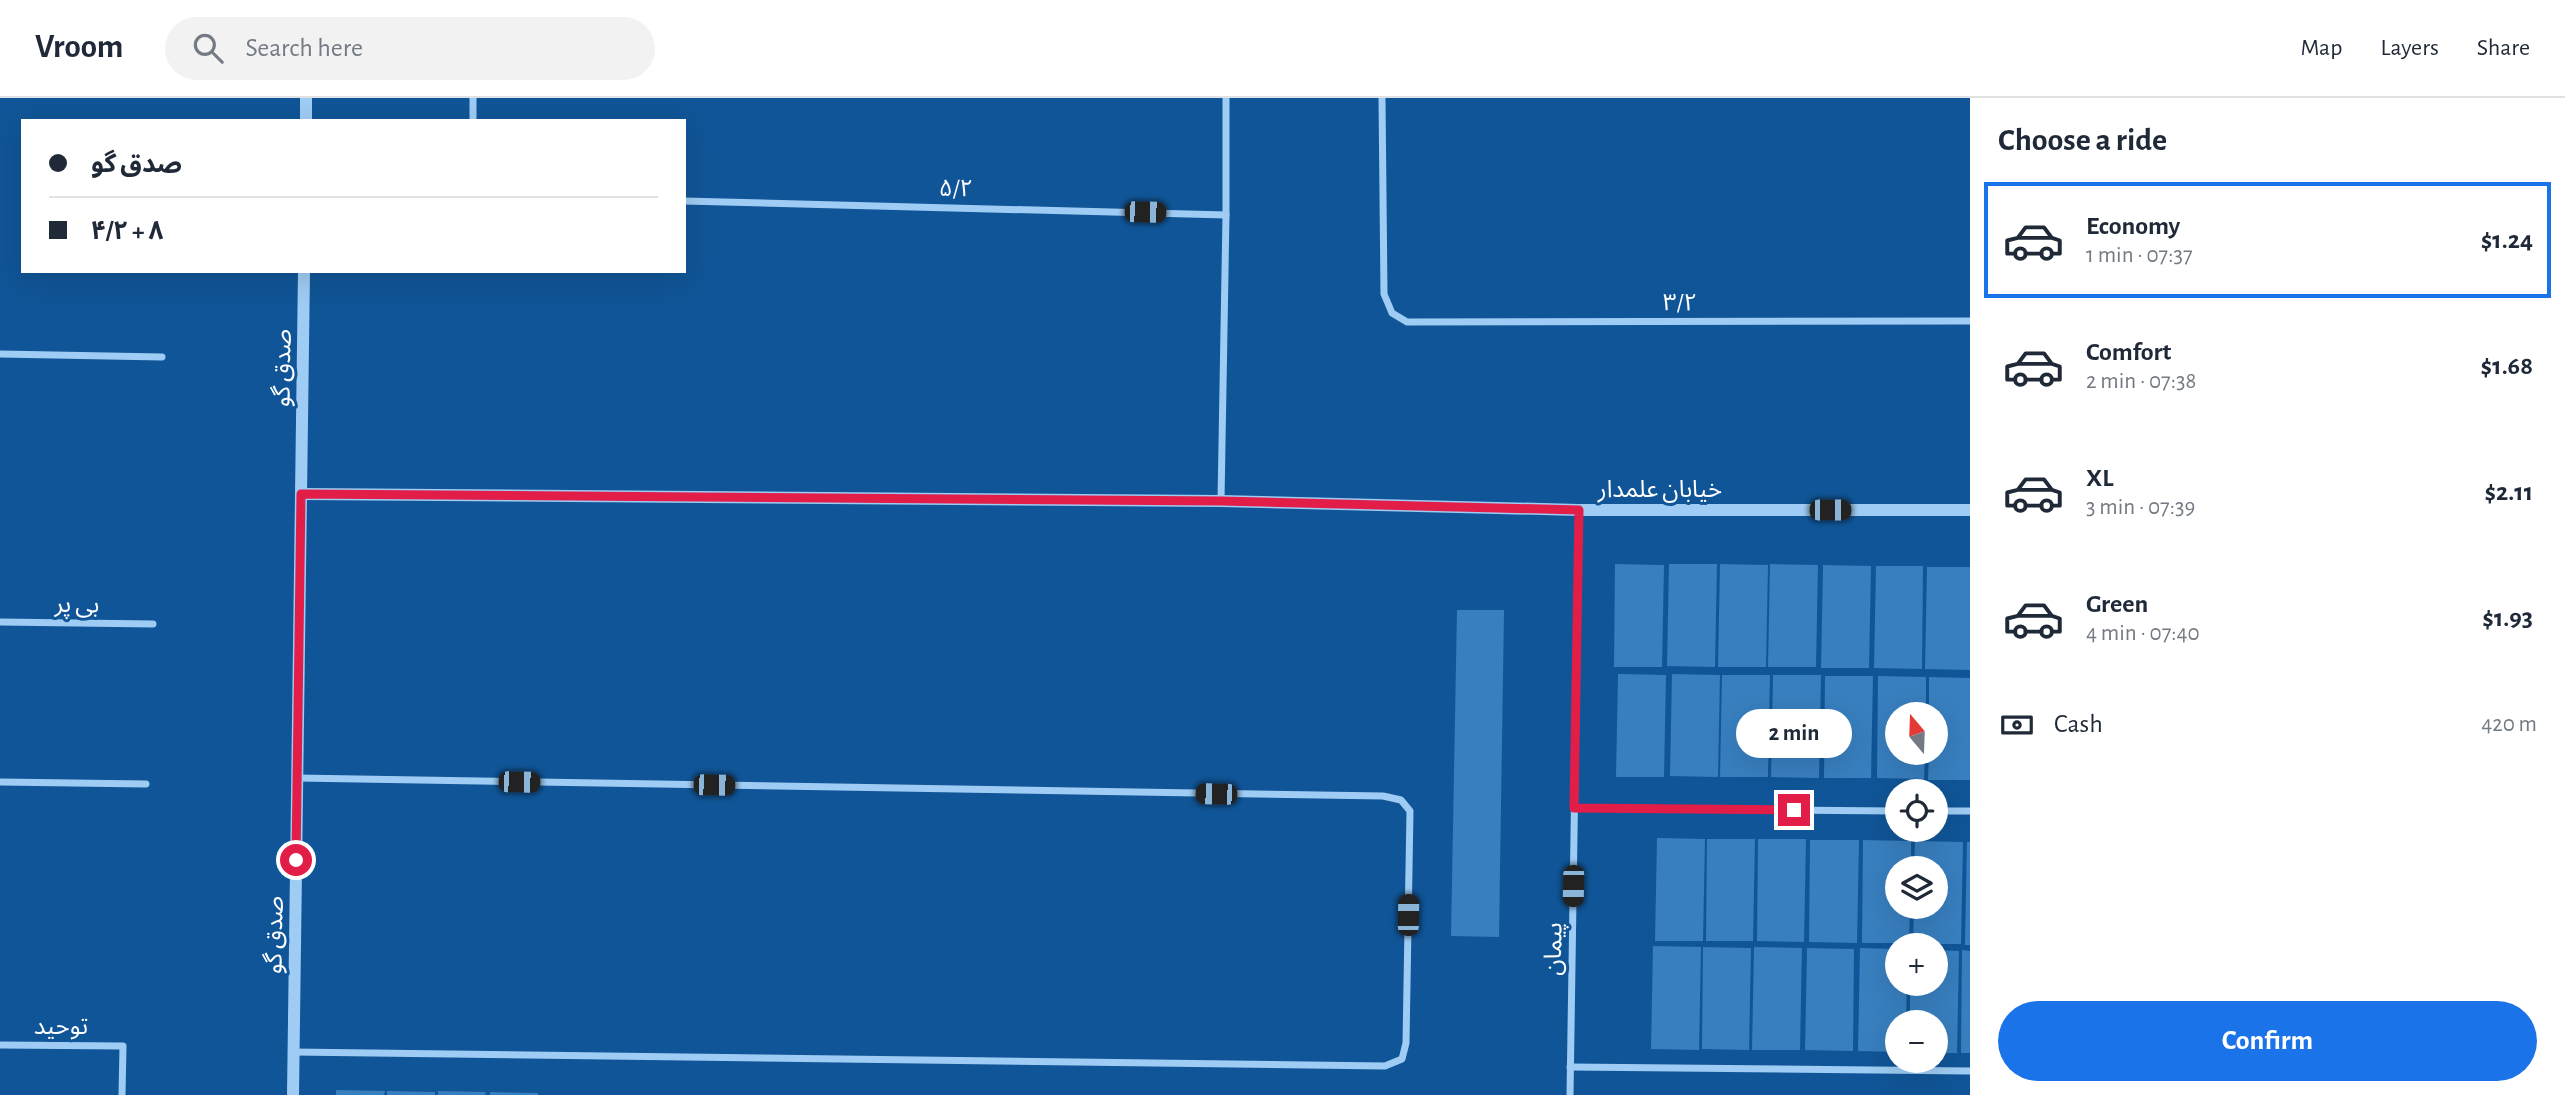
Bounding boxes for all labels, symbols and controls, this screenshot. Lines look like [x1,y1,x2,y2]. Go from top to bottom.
search box [165,17,655,80]
icon: search [189,29,227,67]
text: Vroom [35,31,123,64]
text: Search here [245,35,363,61]
text: Map [2300,36,2342,60]
text: Layers [2380,36,2439,60]
text: Share [2477,36,2530,60]
text: Choose a ride [1998,124,2167,156]
text: صدق گو [91,151,182,177]
street label: ۵/۲ [939,177,973,201]
car [1124,201,1167,223]
icon: car [2002,209,2065,272]
text: Economy [2086,213,2180,239]
text: ۴/۲ + ۸ [91,218,163,244]
text: $1.24 [2481,227,2533,253]
text: 1 min · 07:37 [2086,244,2192,267]
street label: ۳/۲ [1663,291,1697,315]
street label: صدق گو [269,329,297,407]
icon: car [2002,335,2065,398]
text: Comfort [2086,339,2171,365]
text: $1.68 [2481,353,2533,379]
text: 2 min · 07:38 [2086,370,2196,393]
icon: car [2002,461,2065,524]
text: XL [2086,465,2113,491]
street label: خیابان علمدار [1597,478,1722,503]
text: $2.11 [2484,479,2533,505]
text: 3 min · 07:39 [2086,496,2195,519]
car [1810,500,1852,521]
icon: car [2002,587,2065,650]
text: Green [2086,591,2148,617]
street label: بی پر [53,593,100,620]
text: $1.93 [2482,605,2533,631]
text: 4 min · 07:40 [2086,622,2200,645]
north arrow [1885,702,1948,765]
map controls [1885,702,1948,1073]
icon: cash [1998,706,2036,744]
callout: 2 min [1736,708,1852,758]
text: Cash [2054,711,2103,737]
text: 420 m [2481,713,2537,736]
text: 2 min [1768,722,1820,745]
car [498,771,541,793]
car [693,774,736,796]
button: locate [1885,779,1948,842]
car [1195,783,1238,805]
route end [1778,794,1810,826]
route start [280,844,312,876]
button: layers [1885,856,1948,919]
car [1563,865,1584,907]
car [1398,894,1419,936]
street label: صدق گو [261,896,289,974]
street label: پیمان [1542,922,1569,976]
button: + [1885,933,1948,996]
button: Confirm [1998,1001,2537,1081]
button: − [1885,1010,1948,1073]
street label: توحید [34,1015,88,1040]

